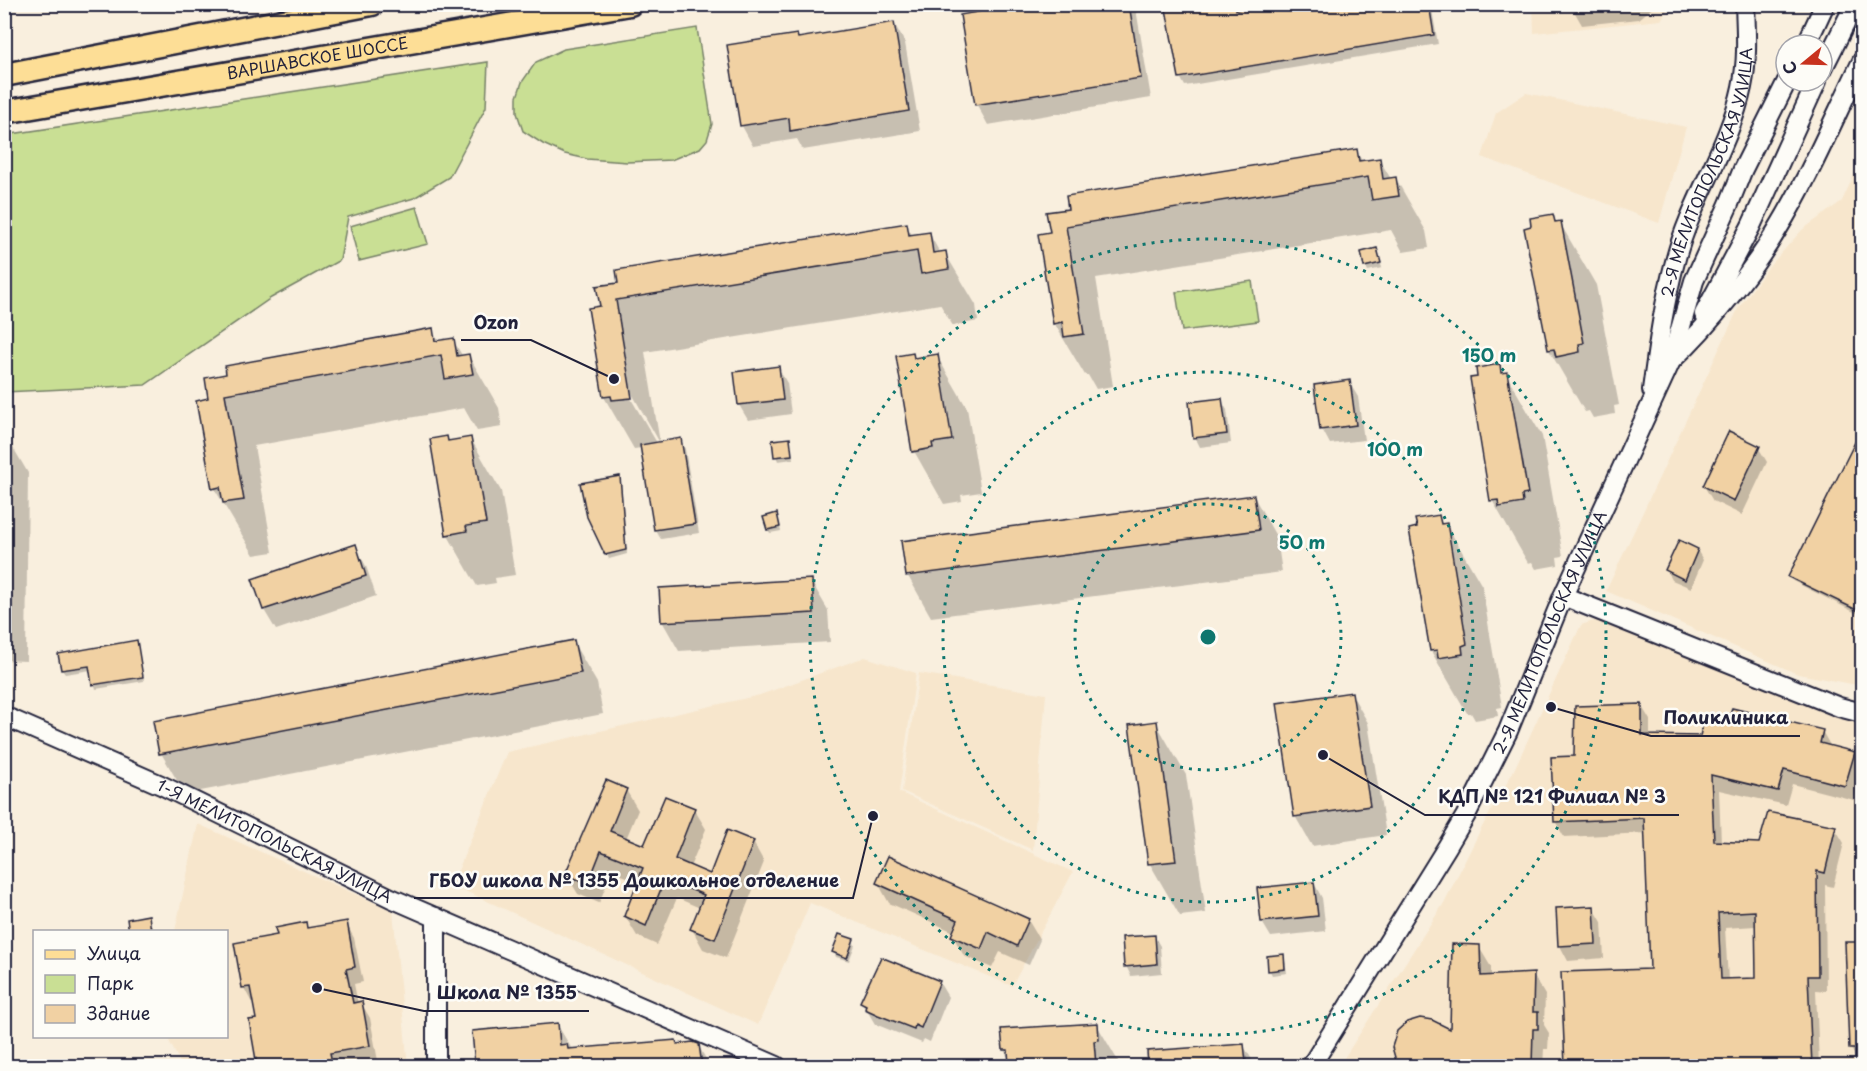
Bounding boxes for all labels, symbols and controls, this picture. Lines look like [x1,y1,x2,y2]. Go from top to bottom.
street label: ВАРШАВСКОЕ ШОССЕ [225,30,410,84]
north arrow [1774,33,1834,93]
street label: 2-Я МЕЛИТОПОЛЬСКАЯ УЛИЦА [1654,47,1757,299]
text: С [1776,59,1802,78]
callout: Ozon [461,304,531,340]
text: Ozon [473,308,519,335]
text: 150 m [1462,341,1516,368]
text: 100 m [1367,435,1423,462]
street label: 2-Я МЕЛИТОПОЛЬСКАЯ УЛИЦА [1485,506,1612,758]
text: 50 m [1279,528,1325,555]
centre of rings [1198,627,1218,647]
callout: Поликлиника [1651,700,1800,736]
text: Поликлиника [1664,703,1789,730]
street label: 1-Я МЕЛИТОПОЛЬСКАЯ УЛИЦА [153,772,397,908]
callout: КДП № 121 Филиал № 3 [1425,779,1679,815]
text: КДП № 121 Филиал № 3 [1438,782,1666,809]
callout: ГБОУ школа № 1355 Дошкольное отделение [414,862,853,898]
text: ГБОУ школа № 1355 Дошкольное отделение [429,866,839,893]
legend [33,930,228,1038]
text: Улица [87,939,141,966]
text: Парк [87,969,134,996]
callout: Школа № 1355 [424,975,589,1011]
text: Школа № 1355 [437,978,577,1005]
text: Здание [87,999,150,1026]

